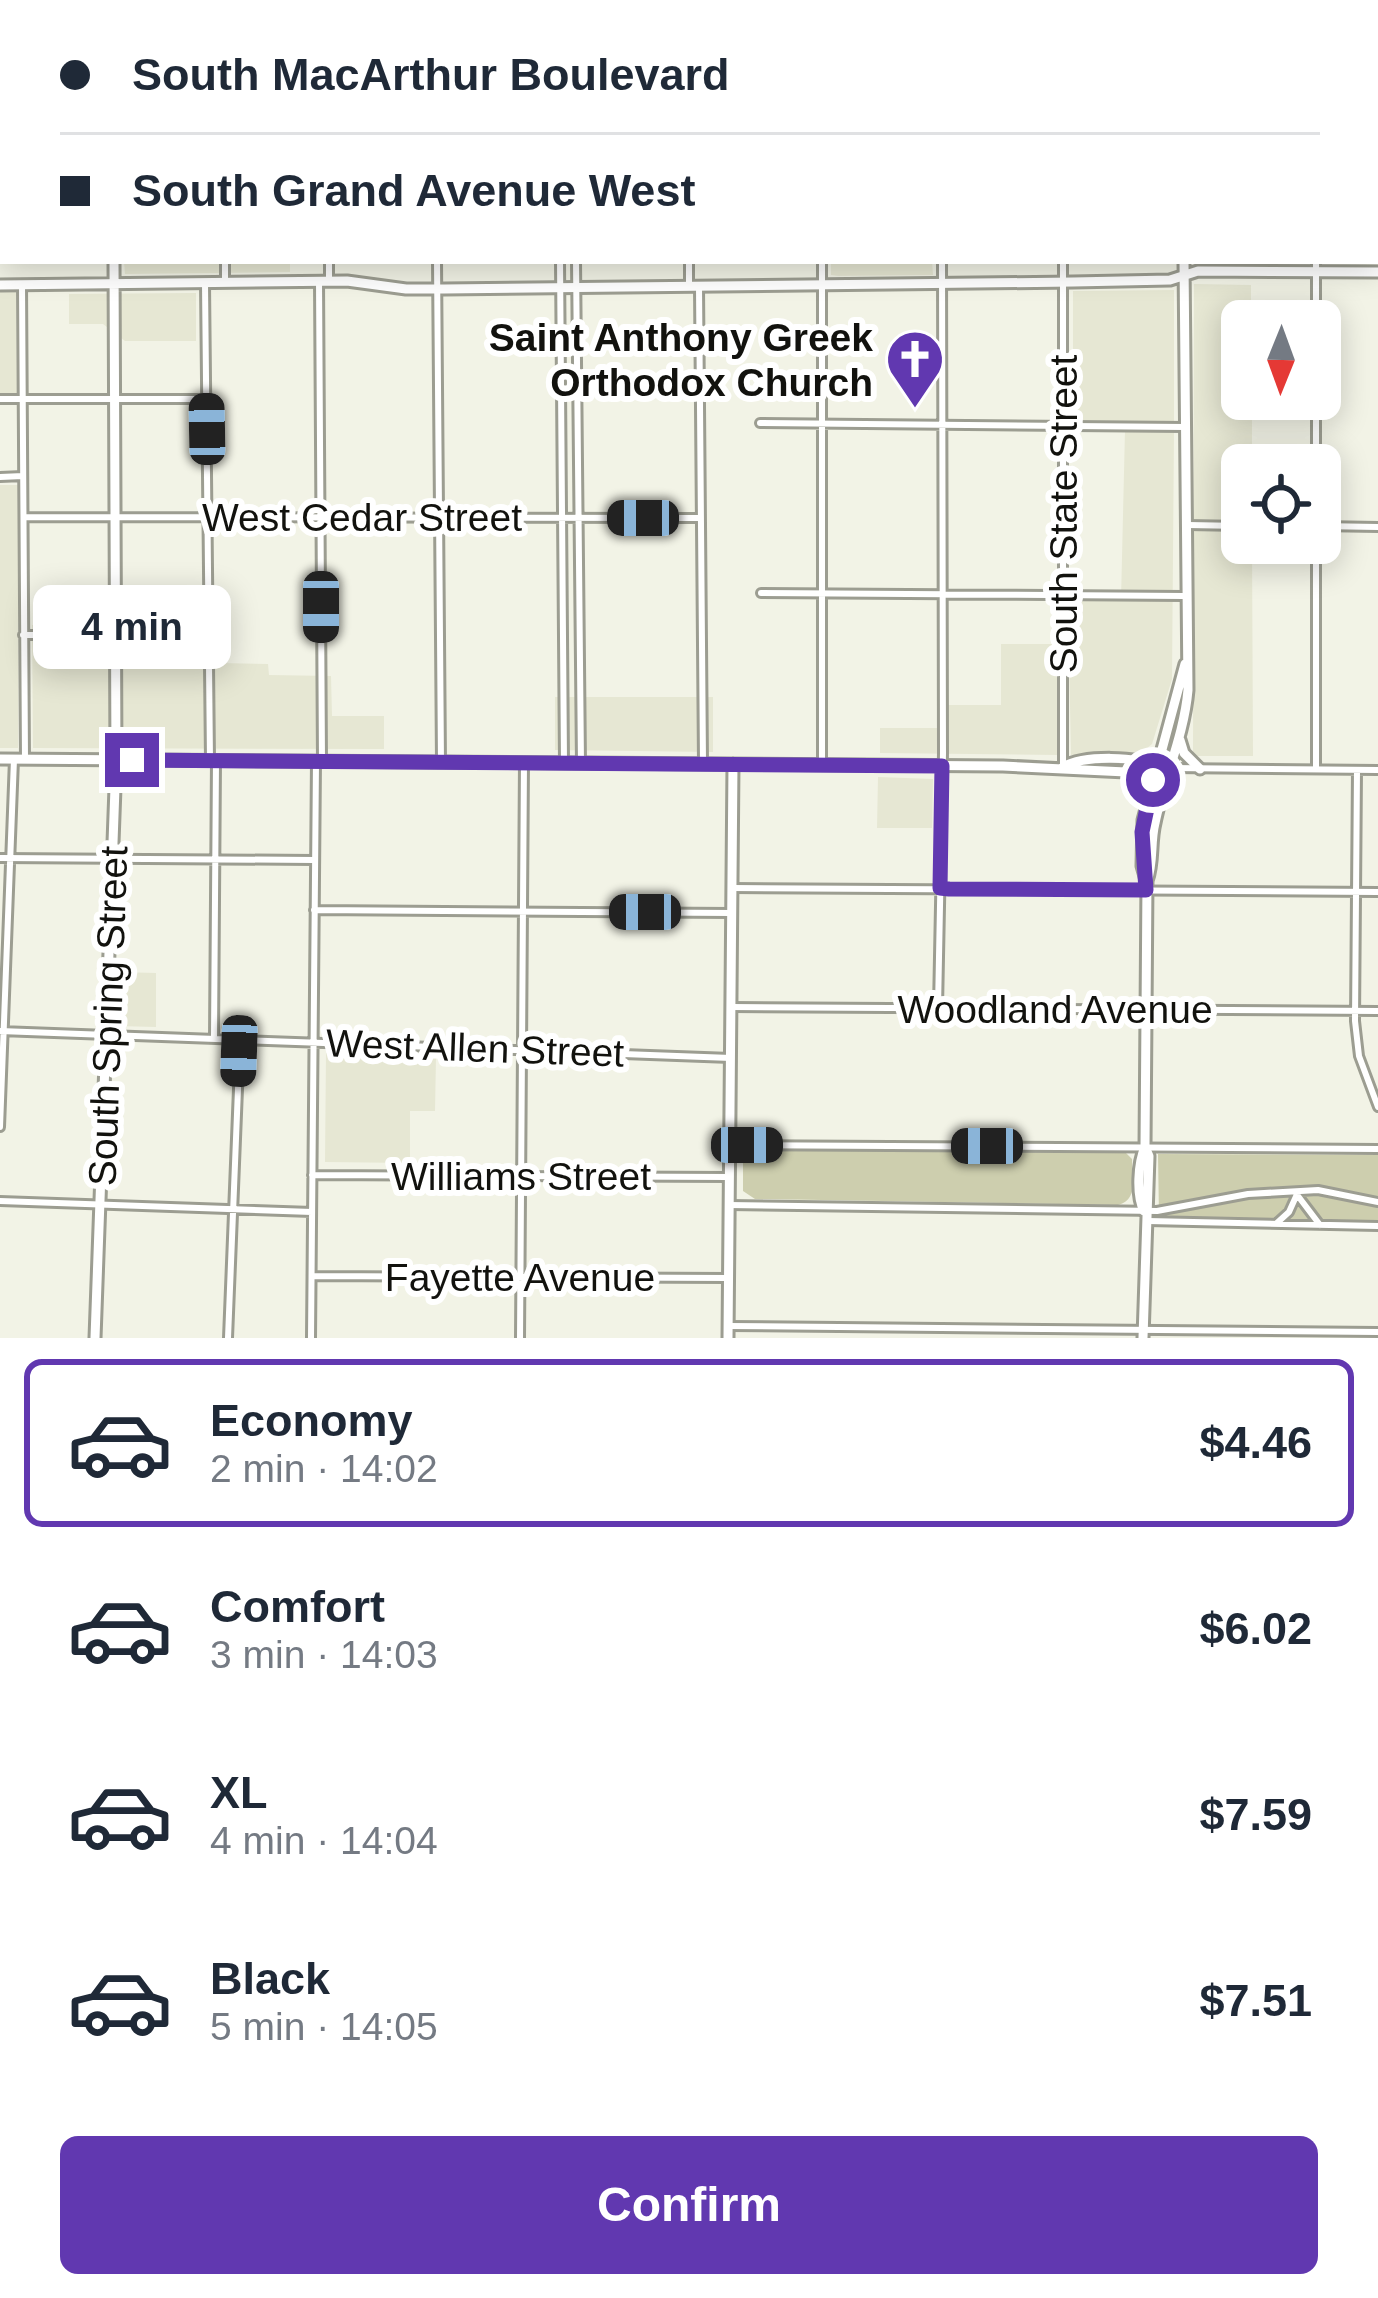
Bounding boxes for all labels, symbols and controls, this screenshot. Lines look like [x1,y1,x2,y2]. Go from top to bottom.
text: South MacArthur Boulevard [132,49,730,100]
text: South Grand Avenue West [132,165,695,216]
north arrow [1221,300,1341,420]
map controls [1221,300,1341,564]
place label: Saint Anthony Greek Orthodox Church [489,316,873,404]
church icon: Saint Anthony Greek Orthodox Church [884,328,946,410]
street label: South State Street [1042,354,1085,673]
car [188,393,226,465]
button: locate [1221,444,1341,564]
street label: West Cedar Street [202,496,522,539]
car [607,500,679,536]
car [303,571,339,643]
callout: 4 min [33,586,231,670]
text: 4 min [81,605,183,648]
route end [105,733,159,787]
route start [1126,753,1180,807]
street label: South Spring Street [81,845,135,1187]
car [609,894,681,930]
street label: Woodland Avenue [897,988,1213,1031]
car [220,1014,258,1088]
street label: West Allen Street [325,1021,625,1075]
car [711,1127,783,1163]
car [951,1128,1023,1164]
street label: Williams Street [391,1155,651,1198]
street label: Fayette Avenue [385,1256,655,1299]
icon: car [66,1389,174,1497]
text: Economy [210,1395,413,1446]
text: $4.46 [1199,1417,1312,1468]
text: 2 min · 14:02 [210,1447,438,1490]
icon: car [66,1575,174,1683]
text: Comfort [210,1581,385,1632]
text: $6.02 [1199,1603,1312,1654]
text: 3 min · 14:03 [210,1633,438,1676]
icon: car [66,1761,174,1869]
text: XL [210,1767,268,1818]
text: $7.59 [1199,1789,1312,1840]
text: 4 min · 14:04 [210,1819,438,1862]
icon: car [66,1947,174,2055]
text: Black [210,1953,330,2004]
text: $7.51 [1199,1975,1312,2026]
text: 5 min · 14:05 [210,2005,438,2048]
button: Confirm [60,2136,1318,2274]

